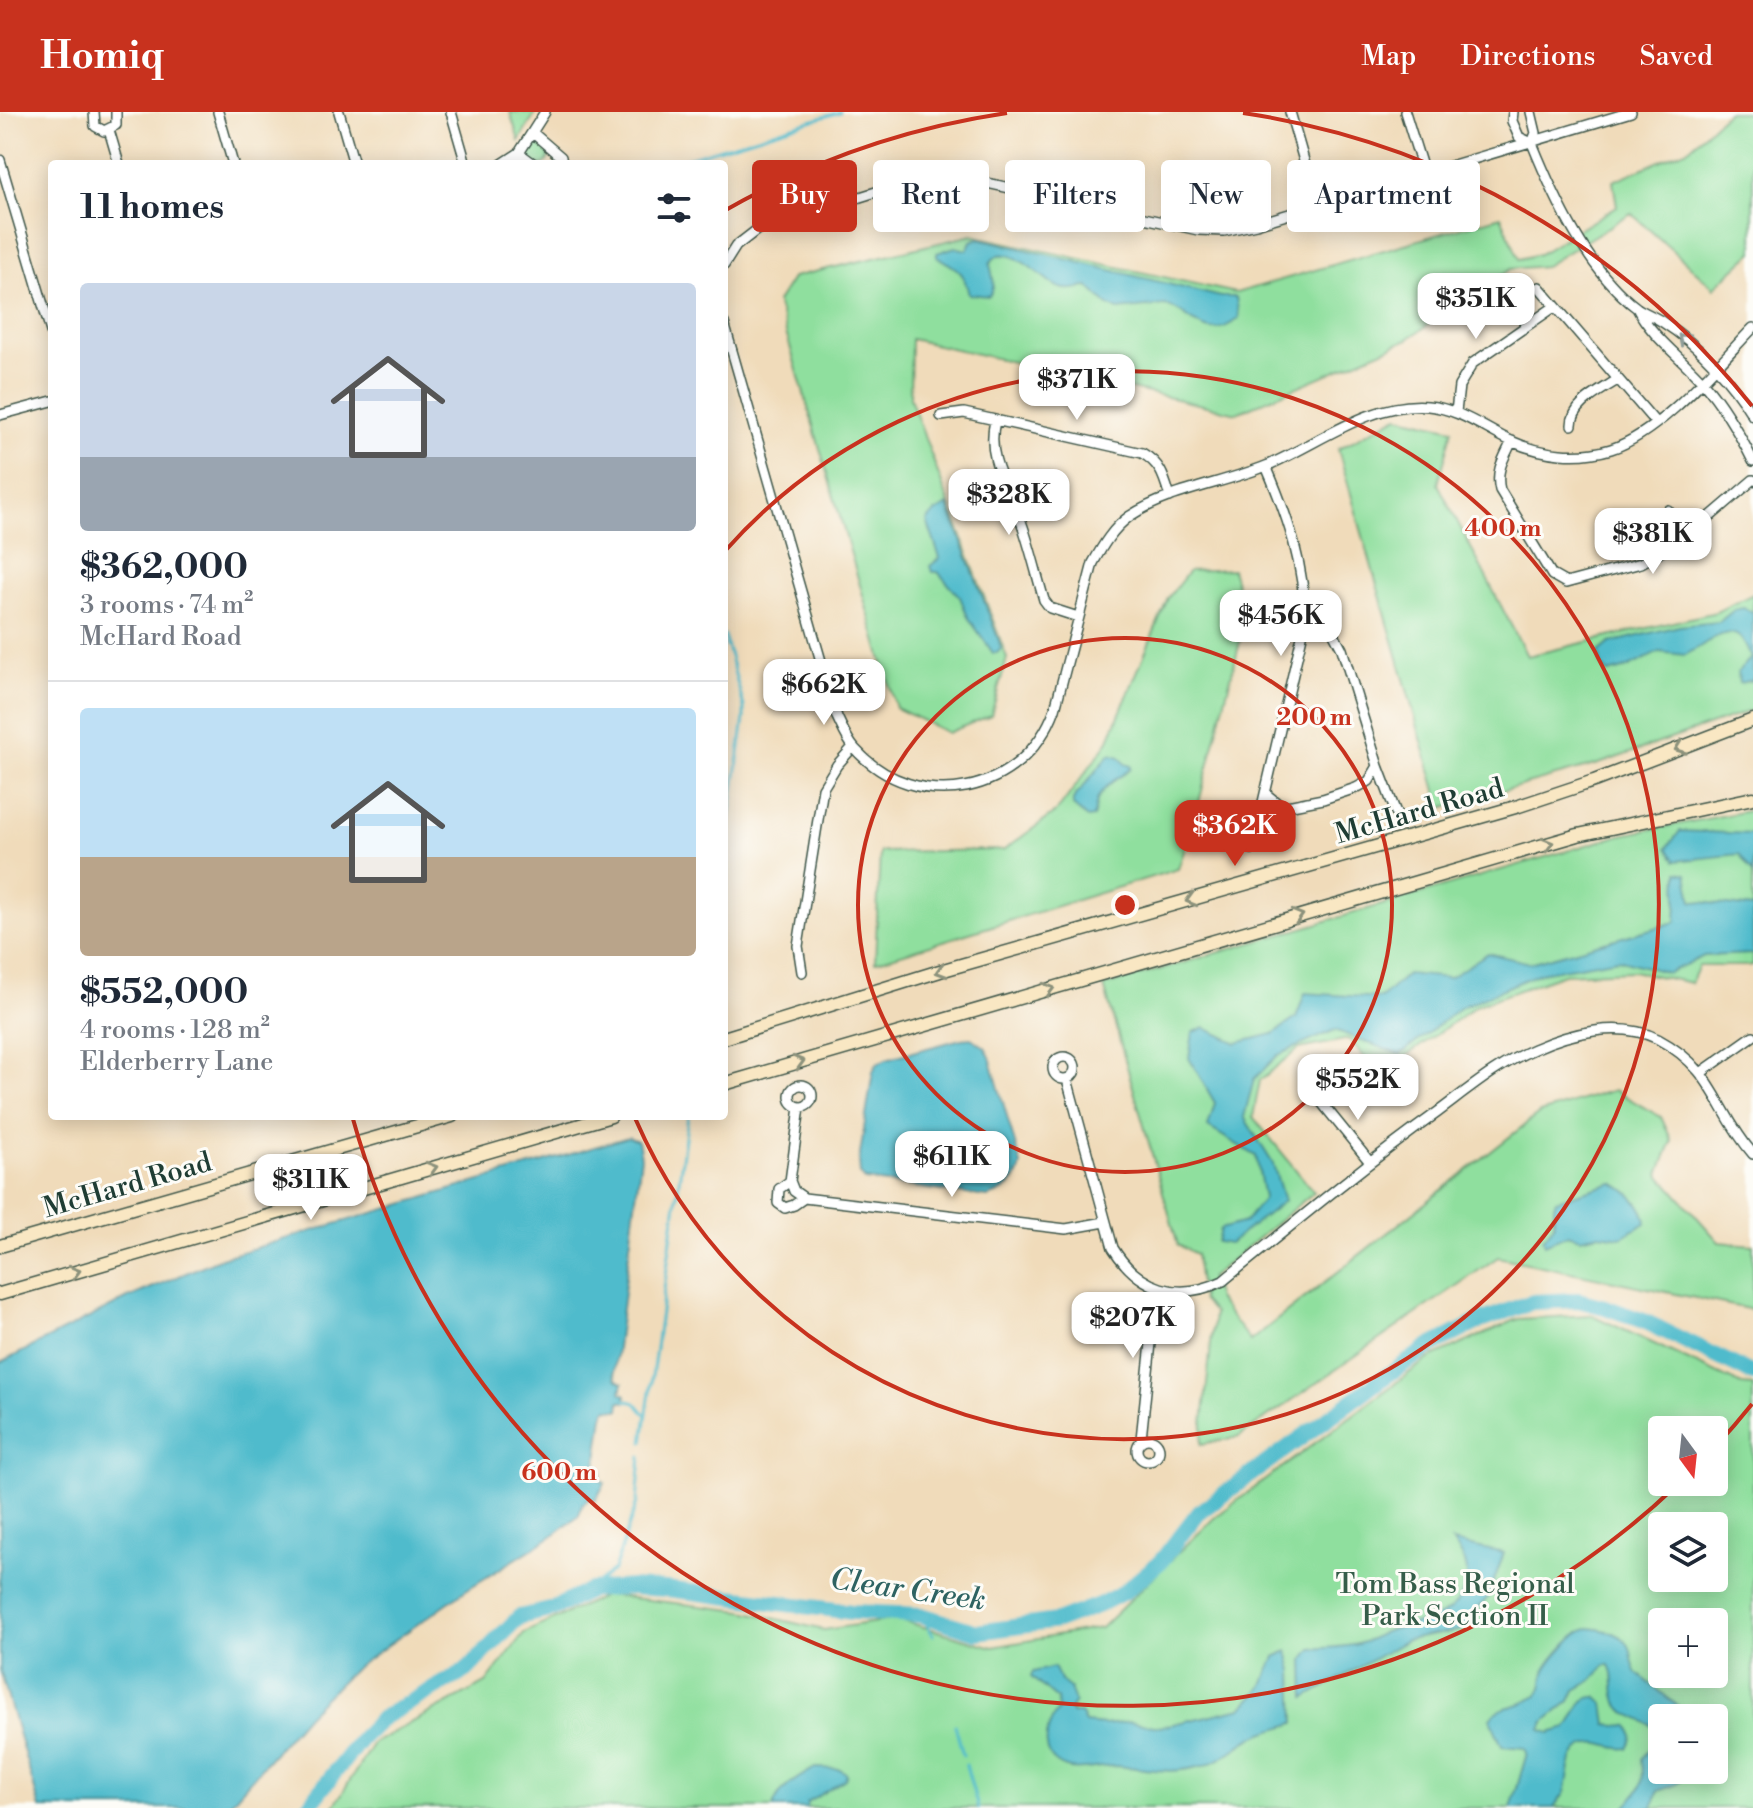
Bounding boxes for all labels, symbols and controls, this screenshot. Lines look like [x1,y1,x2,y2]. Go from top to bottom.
text: Homiq [40,33,164,80]
text: Map [1361,39,1416,74]
text: Directions [1460,39,1595,74]
text: Saved [1639,39,1713,74]
chip: Buy [752,160,857,232]
chip: Rent [873,160,989,232]
chip: Filters [1005,160,1145,232]
chip: New [1161,160,1271,232]
chip: Apartment [1287,160,1480,232]
icon: filters [652,186,696,230]
text: 11 homes [80,187,224,229]
pin: $351K [1420,273,1532,341]
text: $351K [1436,283,1516,315]
one-way arrow [1678,333,1692,348]
icon: home [316,335,460,479]
pin: $371K [1021,354,1133,422]
text: $371K [1037,364,1117,396]
pin: $328K [953,469,1065,537]
text: $328K [967,479,1052,511]
pin: $381K [1597,508,1709,576]
text: 400 m [1465,514,1541,544]
text: $381K [1613,518,1693,550]
text: $362,000 [80,547,248,589]
text: 3 rooms · 74 m² [80,589,253,621]
pin: $456K [1225,590,1337,658]
text: $456K [1238,600,1324,632]
text: McHard Road [80,621,242,653]
pin: $662K [768,659,880,727]
text: $662K [781,669,867,701]
text: 200 m [1276,703,1352,733]
one-way arrow [1674,738,1688,755]
icon: home [316,760,460,904]
street label: McHard Road [1331,771,1508,852]
pin: $362K [1179,800,1291,868]
text: $362K [1193,810,1277,842]
one-way arrow [1541,837,1555,853]
one-way arrow [1185,890,1199,907]
centre of rings [1111,891,1139,919]
one-way arrow [1291,909,1305,926]
one-way arrow [935,962,949,978]
text: $552,000 [80,972,248,1014]
one-way arrow [1041,982,1055,998]
text: 4 rooms · 128 m² [80,1014,270,1046]
text: Elderberry Lane [80,1046,273,1078]
pin: $552K [1302,1054,1414,1122]
one-way arrow [792,1055,806,1071]
text: $552K [1315,1064,1401,1096]
pin: $611K [896,1131,1008,1199]
text: $611K [913,1141,991,1173]
street label: McHard Road [39,1145,216,1226]
pin: $311K [255,1154,367,1222]
one-way arrow [425,1161,438,1177]
text: $311K [272,1164,350,1196]
one-way arrow [67,1265,81,1281]
pin: $207K [1077,1292,1189,1360]
text: $207K [1090,1302,1176,1334]
north arrow [1648,1416,1728,1496]
map controls [1648,1416,1728,1784]
text: 600 m [521,1458,597,1488]
button: layers [1648,1512,1728,1592]
water label: Clear Creek [828,1560,988,1620]
park label: Tom Bass Regional Park Section II [1335,1567,1575,1634]
button: + [1648,1608,1728,1688]
button: − [1648,1704,1728,1784]

